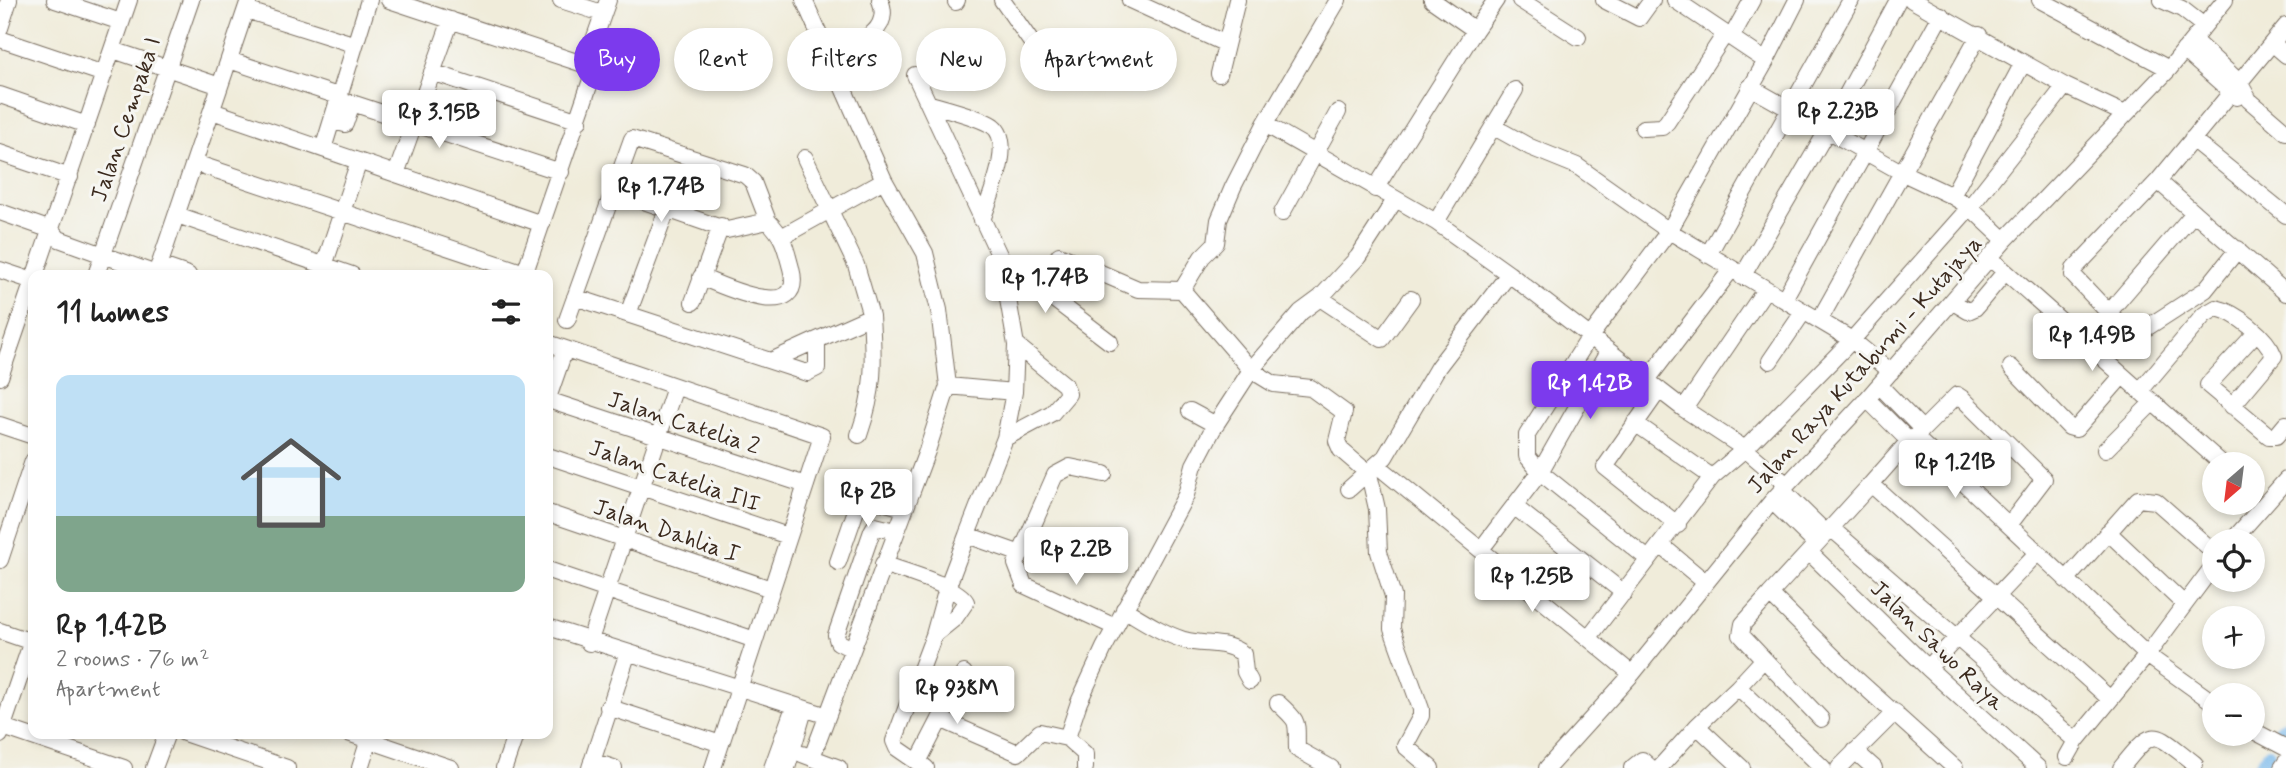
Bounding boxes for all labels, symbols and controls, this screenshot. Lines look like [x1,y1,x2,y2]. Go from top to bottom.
chip: Buy [574,28,660,91]
chip: Rent [674,28,773,91]
chip: Filters [787,28,902,91]
chip: New [916,28,1006,91]
chip: Apartment [1020,28,1177,91]
street label: Jalan Cempaka I [85,33,169,206]
pin: Rp 3.15B [367,90,511,150]
pin: Rp 2.23B [1766,90,1910,149]
text: Rp 2.23B [1797,97,1879,127]
text: Rp 3.15B [398,98,480,128]
pin: Rp 1.74B [589,164,733,224]
text: Rp 1.74B [617,172,705,202]
street label: Jalan Raya Kutabumi - Kutajaya [1741,230,1989,501]
pin: Rp 1.74B [973,256,1117,315]
text: Rp 1.74B [1001,263,1089,293]
text: 11 homes [56,293,169,332]
icon: filters [487,293,525,331]
pin: Rp 1.49B [2020,314,2164,373]
text: Rp 1.49B [2049,321,2135,351]
pin: Rp 1.42B [1518,362,1662,421]
text: Rp 1.42B [1548,369,1632,399]
street label: Jalan Catelia 2 [604,385,763,463]
icon: home [228,420,354,546]
street label: Jalan Catelia III [585,434,764,520]
pin: Rp 1.21B [1883,440,2027,500]
text: Rp 1.21B [1915,448,1995,478]
north arrow [2202,452,2264,514]
map controls [2202,452,2265,746]
pin: Rp 2B [819,470,917,529]
text: Rp 2B [840,477,896,507]
street label: Jalan Dahlia I [589,493,743,571]
pin: Rp 2.2B [1011,528,1141,587]
button: locate [2202,529,2265,592]
text: Rp 2.2B [1040,535,1112,565]
pin: Rp 1.25B [1460,554,1604,614]
text: Rp 1.25B [1491,562,1573,592]
street label: Jalan Sawo Raya [1863,575,2010,718]
text: Rp 1.42B [56,606,167,645]
button: + [2202,606,2265,669]
text: 2 rooms · 76 m² [56,645,209,675]
pin: Rp 938M [892,666,1022,726]
text: Rp 938M [915,674,999,704]
text: Apartment [56,675,161,705]
button: − [2202,683,2265,746]

